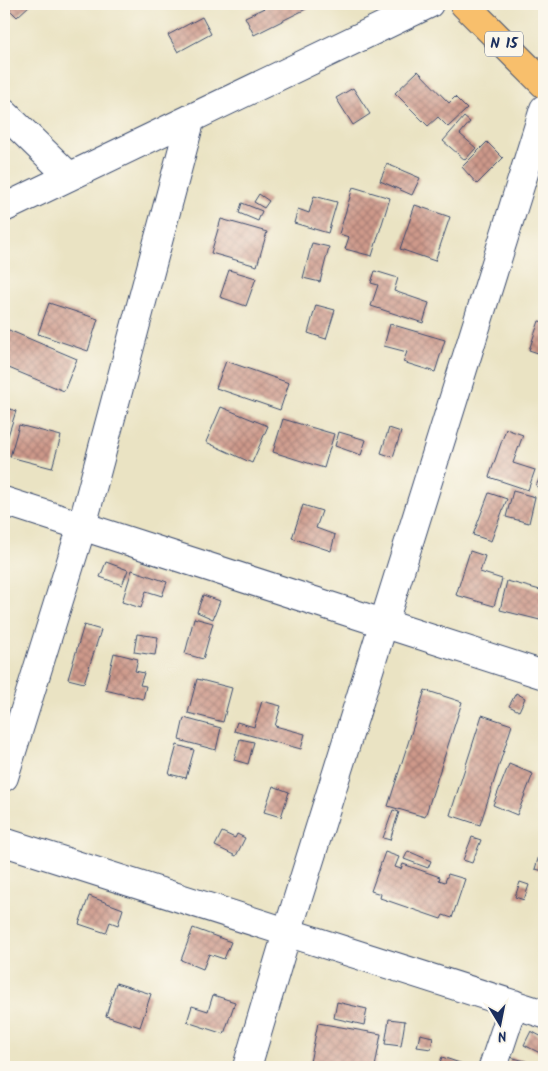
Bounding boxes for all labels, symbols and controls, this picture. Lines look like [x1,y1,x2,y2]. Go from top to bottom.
road number: N 15 [485,32,523,56]
north arrow [476,998,526,1048]
text: N [496,1024,508,1047]

